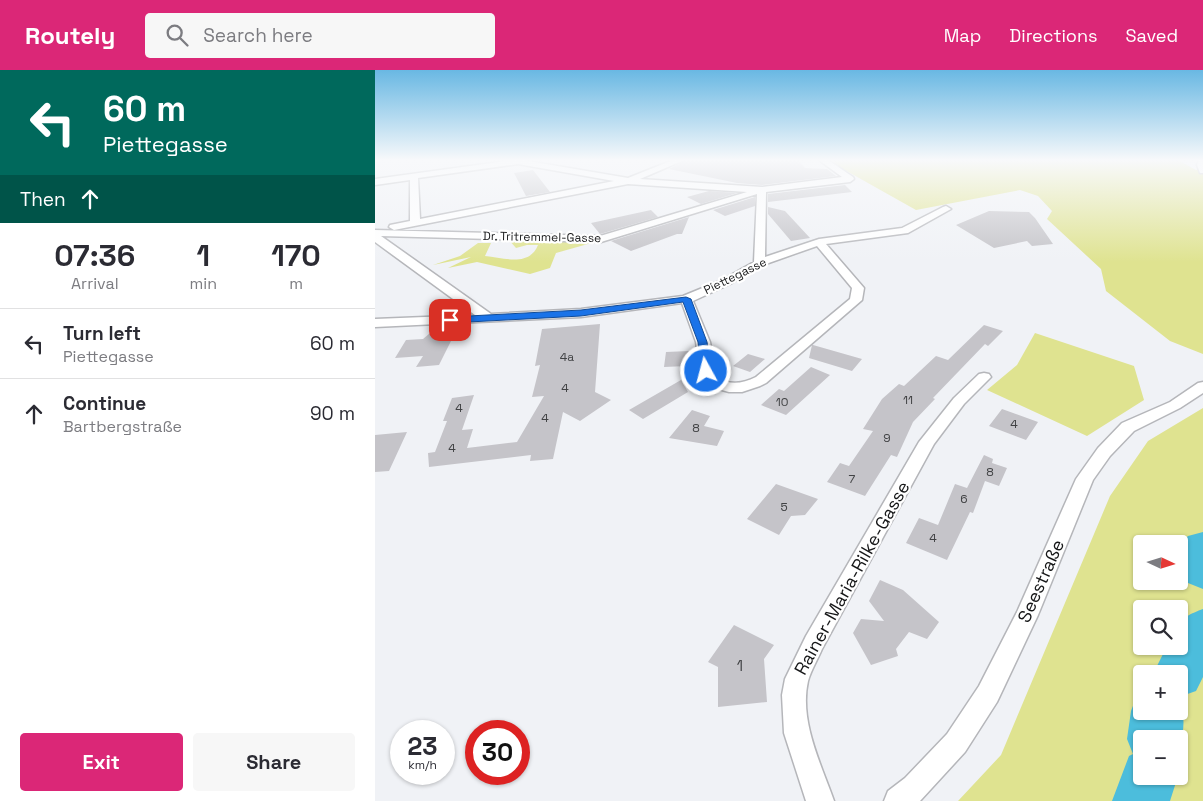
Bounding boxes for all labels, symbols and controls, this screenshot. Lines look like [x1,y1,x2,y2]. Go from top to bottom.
search box [145,13,495,58]
text: Routely [25,20,115,51]
icon: search [163,21,191,49]
text: Search here [203,23,313,48]
text: Map [944,24,981,47]
text: Directions [1009,24,1098,47]
text: Saved [1126,24,1178,47]
text: 60 m [103,87,186,131]
icon: left [20,90,85,155]
text: Piettegasse [103,130,228,158]
icon: ahead [76,185,104,213]
text: Then [20,187,66,212]
street label: Dr. Tritremmel-Gasse [483,228,601,246]
text: 07:36 [54,236,135,275]
text: 1 [197,236,210,275]
text: 170 [271,236,321,275]
street label: Piettegasse [701,254,769,298]
text: Arrival [71,273,119,294]
text: min [190,273,217,294]
text: m [289,273,303,294]
pin [429,299,471,341]
icon: arrive [436,306,464,334]
text: Turn left [63,321,141,346]
icon: left [20,330,48,358]
text: 60 m [310,331,355,356]
position arrow [679,344,731,396]
text: Piettegasse [63,346,154,367]
house number: 4a [560,349,574,365]
house number: 4 [561,380,569,396]
text: Continue [63,391,146,416]
house number: 11 [903,392,913,408]
house number: 10 [776,394,788,410]
icon: ahead [20,400,48,428]
house number: 4 [455,400,463,416]
text: 90 m [310,401,355,426]
house number: 4 [541,410,549,426]
text: Bartbergstraße [63,416,182,437]
house number: 4 [1010,416,1018,432]
house number: 8 [692,420,700,436]
house number: 9 [883,430,891,446]
house number: 4 [448,440,456,456]
house number: 8 [986,464,994,480]
house number: 7 [849,471,856,487]
street label: Rainer-Maria-Rilke-Gasse [789,477,914,679]
house number: 6 [960,491,968,507]
house number: 5 [780,499,788,515]
house number: 4 [929,530,937,546]
north arrow [1133,535,1187,590]
map controls [1133,535,1188,785]
street label: Seestraße [1012,536,1069,626]
button: search [1133,600,1188,655]
house number: 1 [737,656,743,675]
button: + [1133,665,1188,720]
speed limit sign: 30 [465,720,530,785]
text: 23 [407,730,438,762]
button: − [1133,730,1188,785]
button: Exit [20,733,183,791]
button: Share [193,733,355,791]
text: km/h [408,757,437,773]

